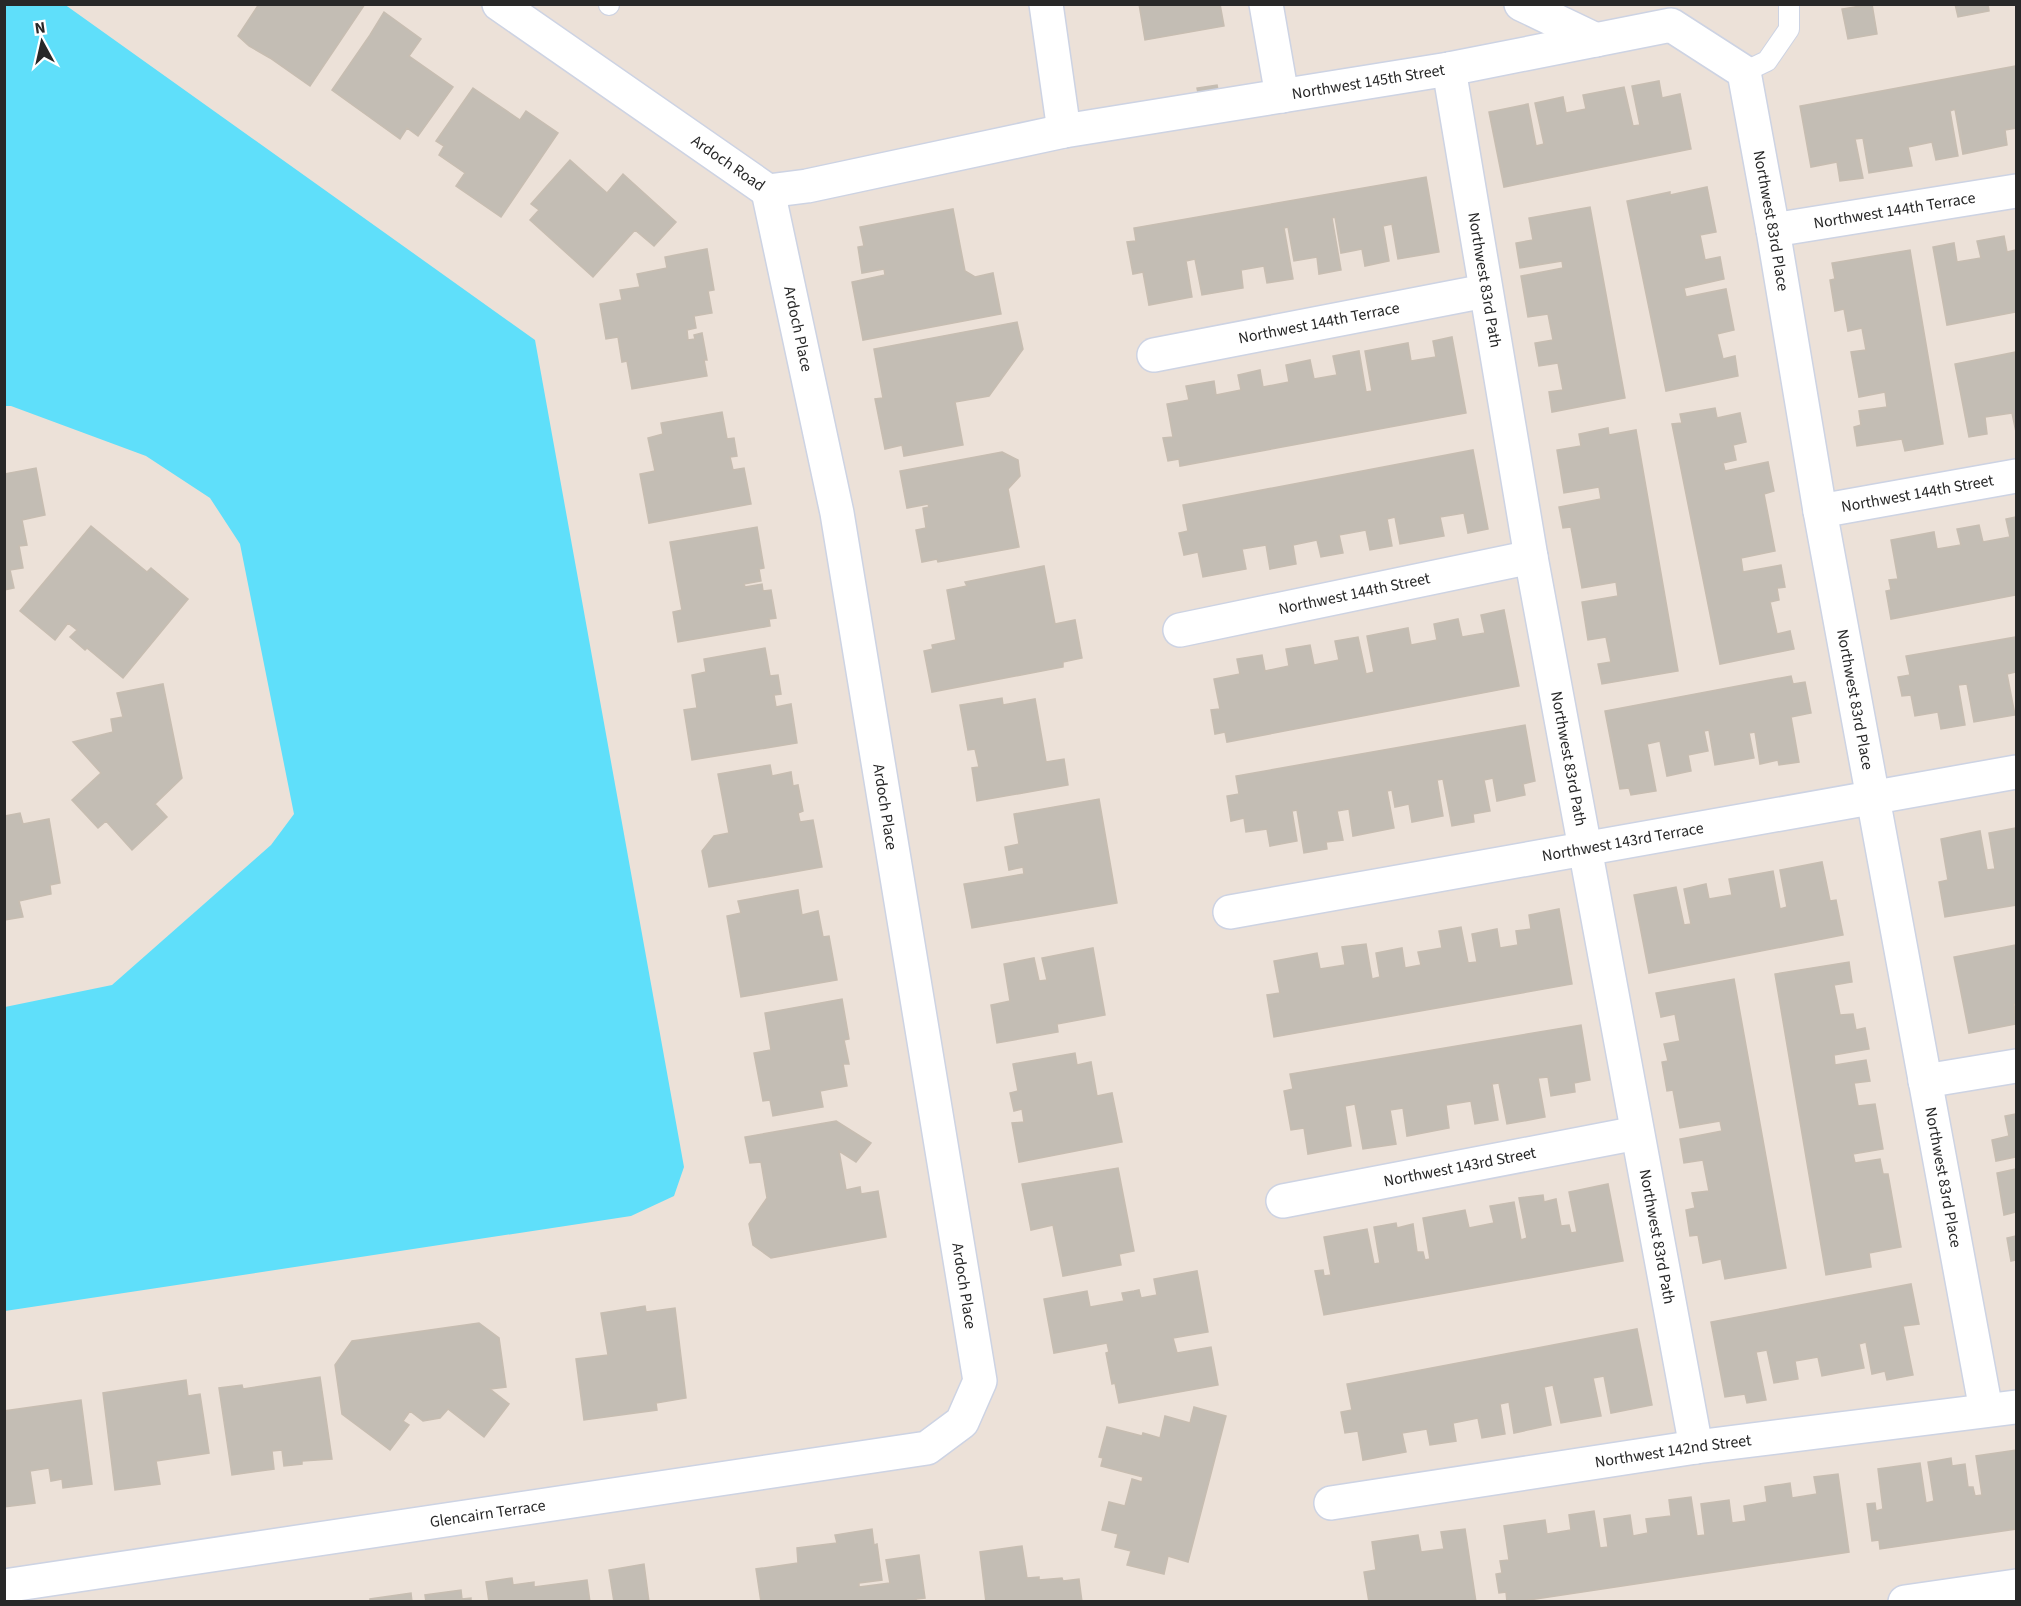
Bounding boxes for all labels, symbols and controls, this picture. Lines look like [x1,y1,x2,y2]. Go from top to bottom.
north arrow [12,12,72,72]
text: N [33,17,47,40]
street label: Northwest 145th Street [1290,59,1447,105]
street label: Ardoch Road [687,130,769,197]
street label: Northwest 83rd Place [1748,149,1794,293]
street label: Northwest 144th Terrace [1812,187,1977,234]
street label: Northwest 83rd Path [1462,211,1507,349]
street label: Ardoch Place [778,284,818,374]
street label: Northwest 144th Terrace [1237,297,1401,349]
street label: Northwest 144th Street [1839,469,1996,518]
street label: Northwest 144th Street [1276,567,1433,620]
street label: Northwest 83rd Place [1831,627,1879,772]
street label: Northwest 83rd Path [1545,689,1592,828]
street label: Ardoch Place [867,762,903,852]
street label: Northwest 143rd Terrace [1540,817,1705,867]
street label: Northwest 83rd Place [1919,1105,1967,1250]
street label: Northwest 143rd Street [1382,1142,1538,1192]
street label: Northwest 83rd Path [1634,1167,1680,1306]
street label: Ardoch Place [946,1241,982,1331]
street label: Northwest 142nd Street [1593,1429,1753,1473]
street label: Glencairn Terrace [428,1494,547,1533]

